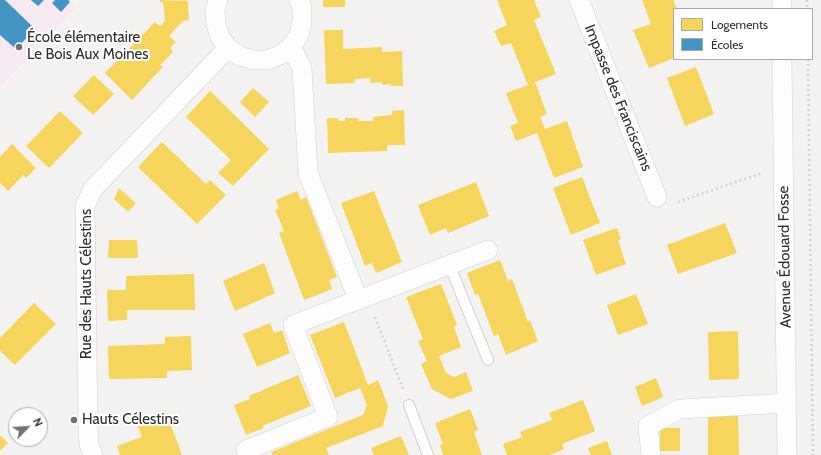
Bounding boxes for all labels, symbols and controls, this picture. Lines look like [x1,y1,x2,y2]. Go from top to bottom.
legend [673,8,813,60]
text: Logements [711,17,768,32]
street label: Impasse des Franciscains [580,22,656,174]
place label: École élémentaire Le Bois Aux Moines [27,29,148,64]
text: Écoles [711,37,743,52]
marker: École élémentaire Le Bois Aux Moines [14,42,24,52]
street label: Avenue Édouard Fosse [775,186,795,328]
street label: Rue des Hauts Célestins [78,209,96,359]
north arrow [8,407,48,447]
place label: Hauts Célestins [82,411,179,429]
marker: Hauts Célestins [69,415,79,425]
text: N [30,416,46,429]

